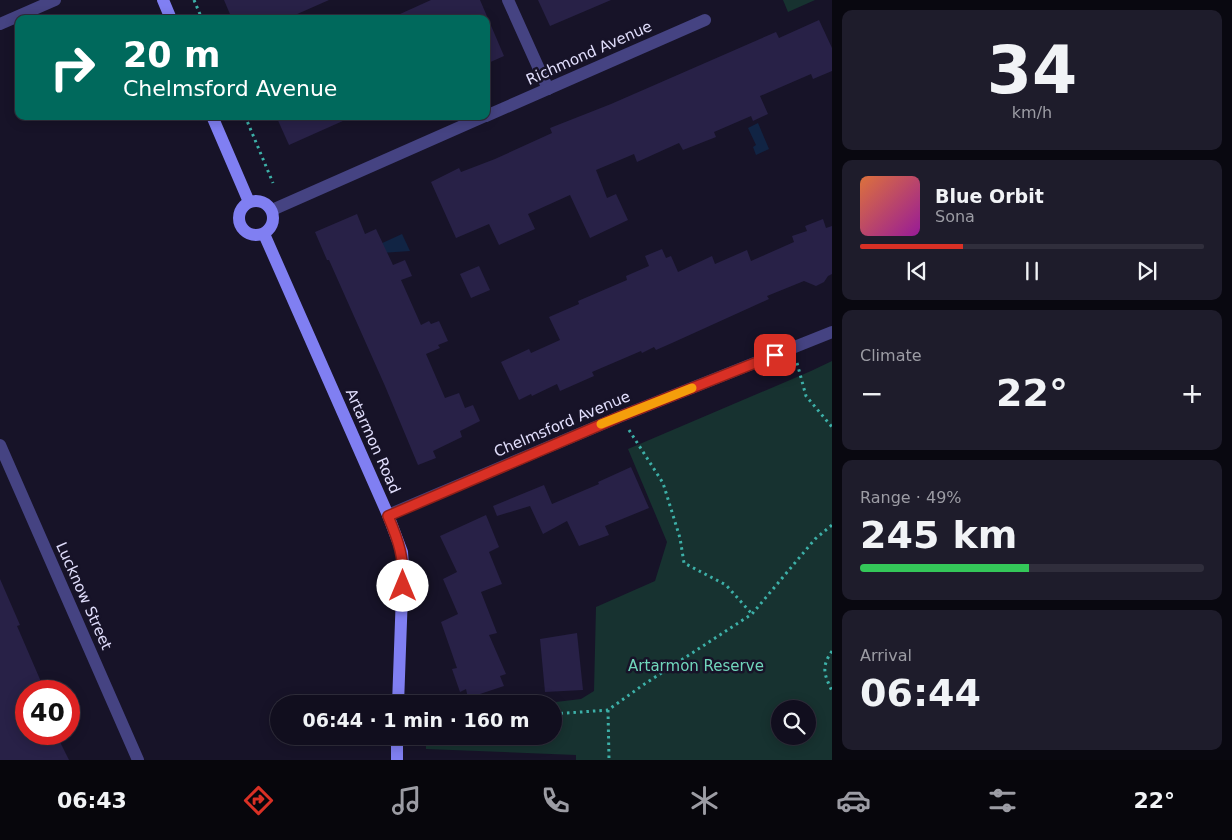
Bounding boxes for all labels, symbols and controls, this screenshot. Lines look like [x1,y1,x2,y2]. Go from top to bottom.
street label: Richmond Avenue [523,17,655,89]
text: 34 [987,33,1077,108]
icon: right [40,35,105,100]
text: 20 m [123,35,220,75]
text: Chelmsford Avenue [123,76,337,101]
text: km/h [1012,103,1052,122]
text: Blue Orbit [935,185,1044,207]
text: Sona [935,207,975,226]
icon: previous [903,257,931,285]
icon: pause [1018,257,1046,285]
icon: next [1133,257,1161,285]
pin [754,334,796,376]
icon: arrive [761,341,789,369]
text: Climate [860,346,922,365]
text: 22° [996,371,1068,415]
text: − [860,377,883,410]
text: + [1181,377,1204,410]
street label: Artarmon Road [342,386,404,496]
street label: Chelmsford Avenue [491,387,633,461]
text: Range · 49% [860,488,962,507]
text: 245 km [860,513,1017,557]
street label: Lucknow Street [52,539,116,653]
position arrow [376,559,428,611]
text: Arrival [860,646,912,665]
park label: Artarmon Reserve [628,657,764,675]
text: 06:44 [860,671,981,715]
speed limit sign: 40 [15,680,80,745]
map controls [771,700,816,745]
button: search [771,700,816,745]
text: 06:44 · 1 min · 160 m [302,709,530,731]
icon: directions [241,783,276,818]
icon: music [389,783,424,818]
icon: phone [538,783,573,818]
icon: climate [687,783,722,818]
icon: car [836,783,871,818]
icon: filters [985,783,1020,818]
text: 06:43 [57,788,127,813]
text: 22° [1133,788,1175,813]

